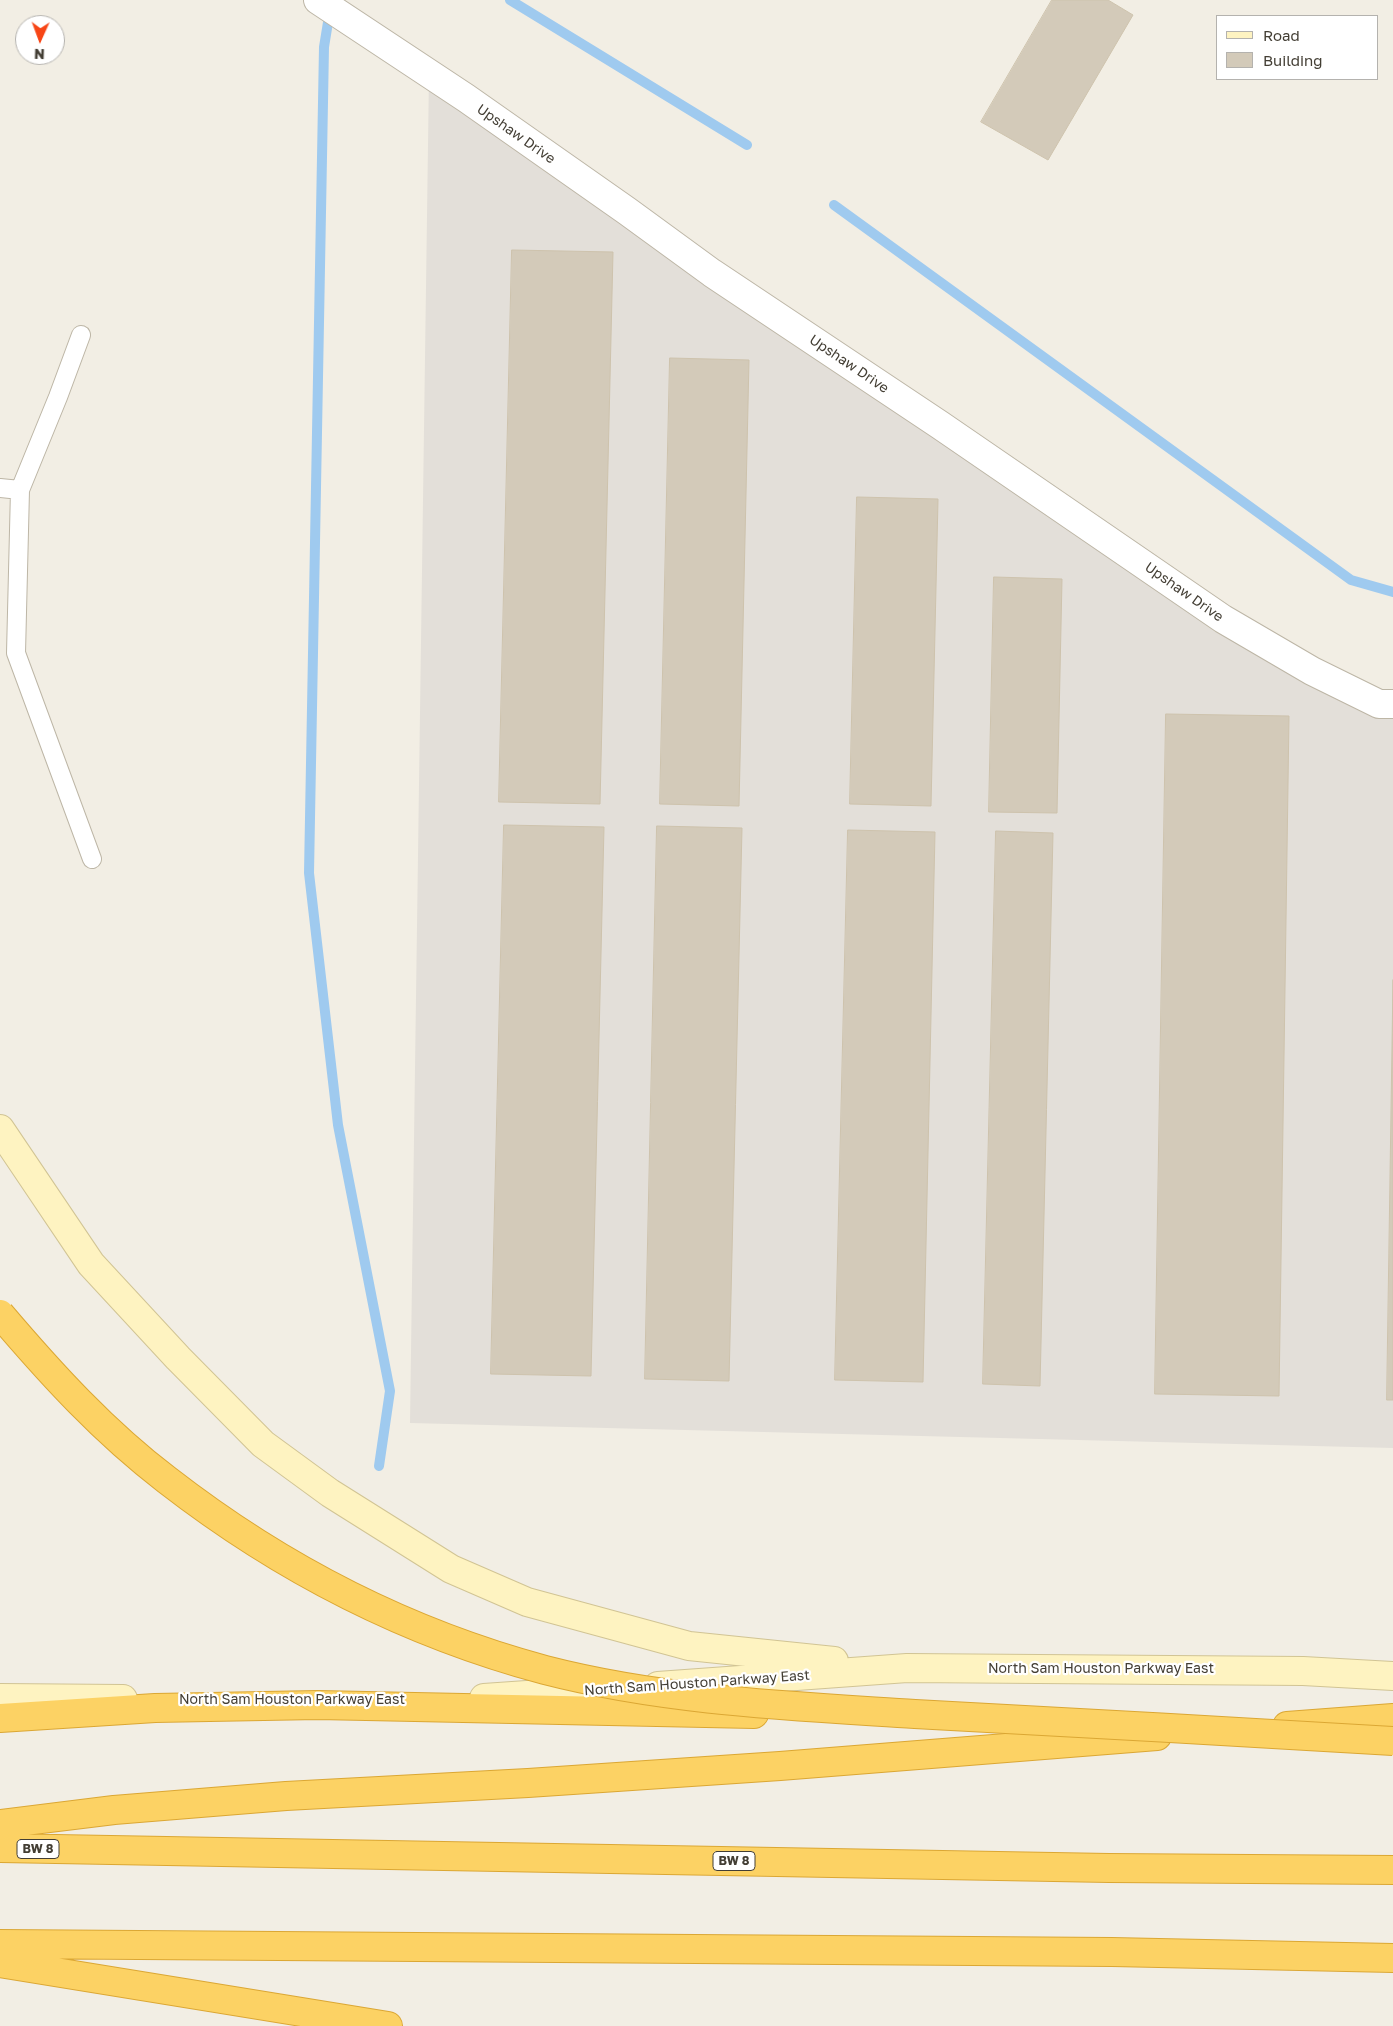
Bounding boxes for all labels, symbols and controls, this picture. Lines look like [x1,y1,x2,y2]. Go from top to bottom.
north arrow [15,15,65,65]
legend [1216,15,1378,80]
text: Road [1263,26,1300,44]
text: N [34,46,45,63]
text: Building [1263,51,1323,69]
street label: Upshaw Drive [473,101,559,167]
street label: Upshaw Drive [806,331,892,397]
street label: Upshaw Drive [1141,559,1227,625]
street label: North Sam Houston Parkway East [988,1661,1214,1677]
street label: North Sam Houston Parkway East [584,1667,810,1699]
street label: North Sam Houston Parkway East [179,1692,405,1708]
road number: BW 8 [17,1840,59,1858]
road number: BW 8 [713,1852,755,1870]

